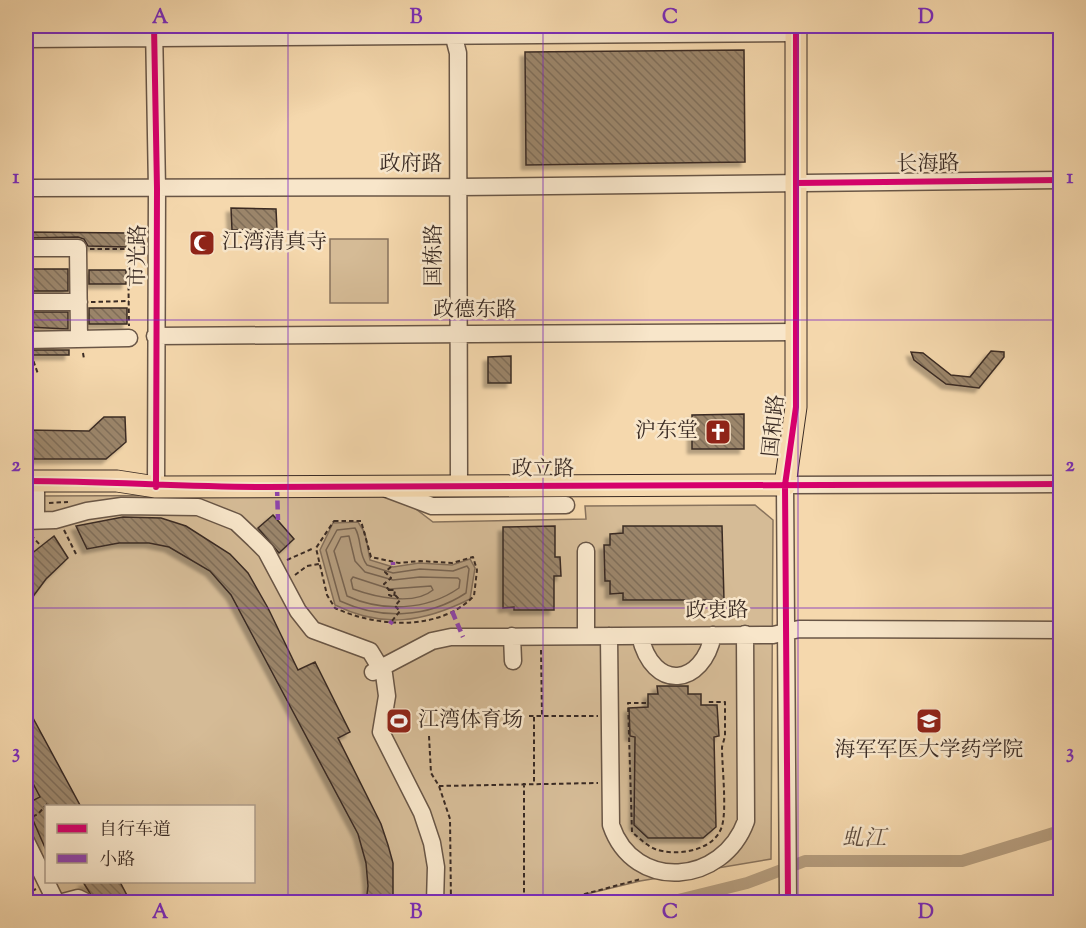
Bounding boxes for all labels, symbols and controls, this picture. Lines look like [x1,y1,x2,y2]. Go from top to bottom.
text: A [152,4,169,33]
text: B [410,4,423,33]
text: C [662,4,678,33]
text: D [918,4,934,33]
street label: 长海路 [896,149,960,181]
street label: 政府路 [380,150,443,180]
text: 1 [13,164,20,193]
text: 1 [1067,164,1074,193]
street label: 市光路 [123,224,155,288]
street label: 国栋路 [420,224,450,287]
mosque icon: 江湾清真寺 [187,228,217,258]
place label: 江湾清真寺 [222,228,327,258]
street label: 政德东路 [433,296,517,326]
street label: 国和路 [757,393,793,459]
place label: 沪东堂 [635,417,698,447]
church icon: 沪东堂 [703,417,733,447]
text: 2 [11,452,21,481]
text: 2 [1065,452,1075,481]
street label: 政立路 [512,455,575,485]
street label: 政衷路 [685,596,749,628]
sports icon: 江湾体育场 [384,706,414,736]
place label: 江湾体育场 [418,706,523,736]
school or university icon: 海军军医大学药学院 [914,706,944,736]
place label: 海军军医大学药学院 [835,736,1024,766]
text: 3 [12,739,20,768]
text: 3 [1066,739,1074,768]
legend [45,805,255,883]
text: 自行车道 [99,818,171,844]
water label: 虬江 [842,824,889,856]
text: 小路 [99,848,135,874]
text: A [152,899,169,928]
text: B [410,899,423,928]
text: C [662,899,678,928]
text: D [918,899,934,928]

